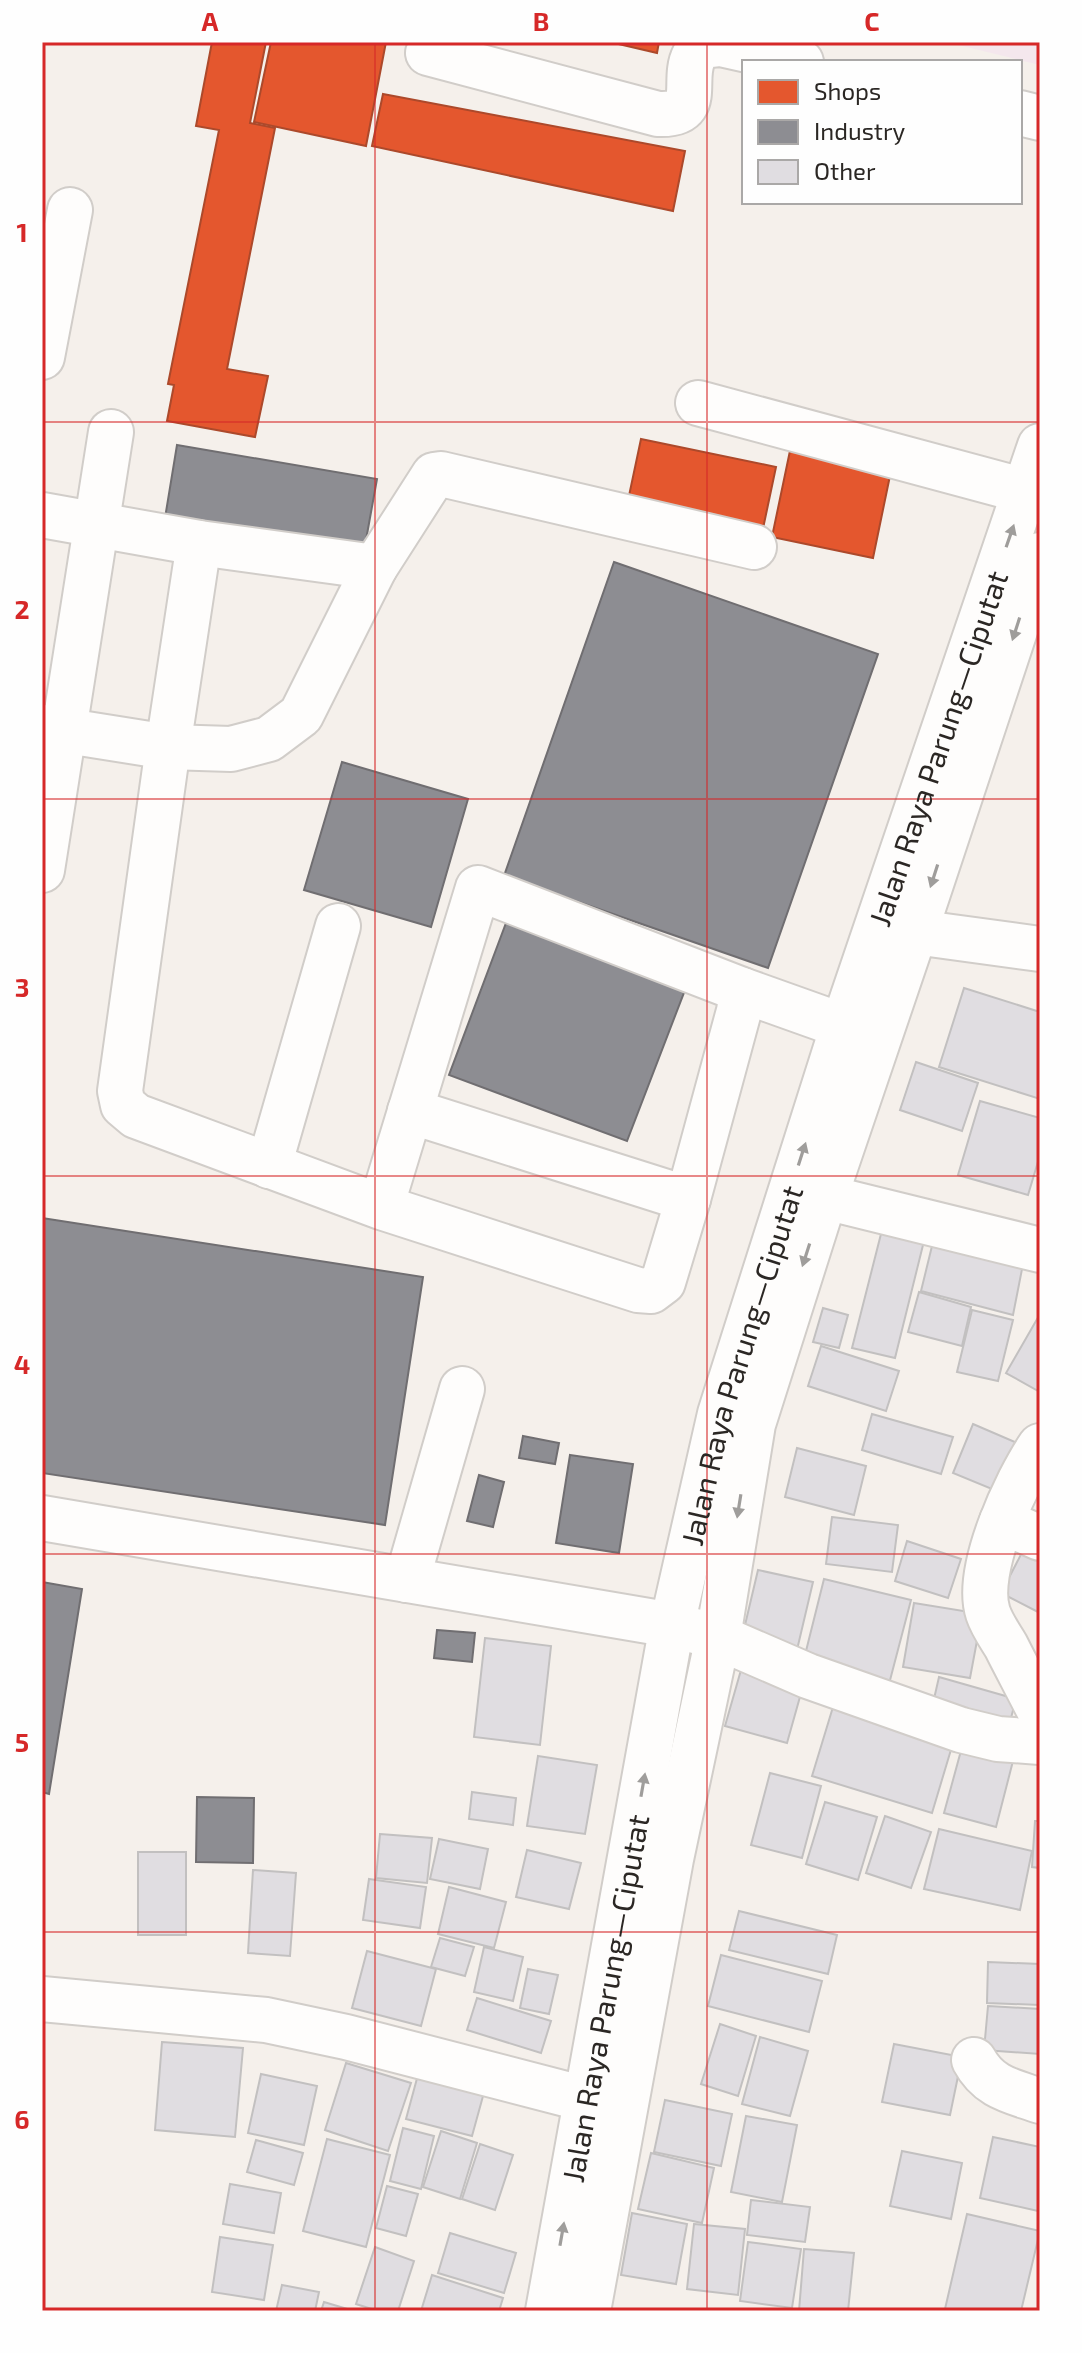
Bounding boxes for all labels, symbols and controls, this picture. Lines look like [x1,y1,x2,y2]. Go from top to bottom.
text: A [202,5,219,36]
text: B [533,5,549,36]
text: C [864,5,880,36]
legend [742,60,1022,204]
text: Shops [814,76,881,105]
text: Industry [814,116,906,145]
text: Other [814,156,876,185]
text: 1 [16,216,28,247]
one-way arrow [1004,524,1016,548]
street label: Jalan Raya Parung—Ciputat [860,566,1014,930]
text: 2 [14,593,30,624]
one-way arrow [1009,617,1021,641]
one-way arrow [927,864,940,888]
text: 3 [15,971,29,1002]
one-way arrow [796,1142,809,1166]
street label: Jalan Raya Parung—Ciputat [673,1181,809,1549]
one-way arrow [800,1243,812,1267]
text: 4 [14,1348,30,1379]
one-way arrow [733,1493,745,1518]
text: 5 [15,1726,29,1757]
one-way arrow [637,1773,649,1798]
street label: Jalan Raya Parung—Ciputat [554,1811,655,2185]
text: 6 [14,2103,30,2134]
one-way arrow [556,2221,568,2246]

